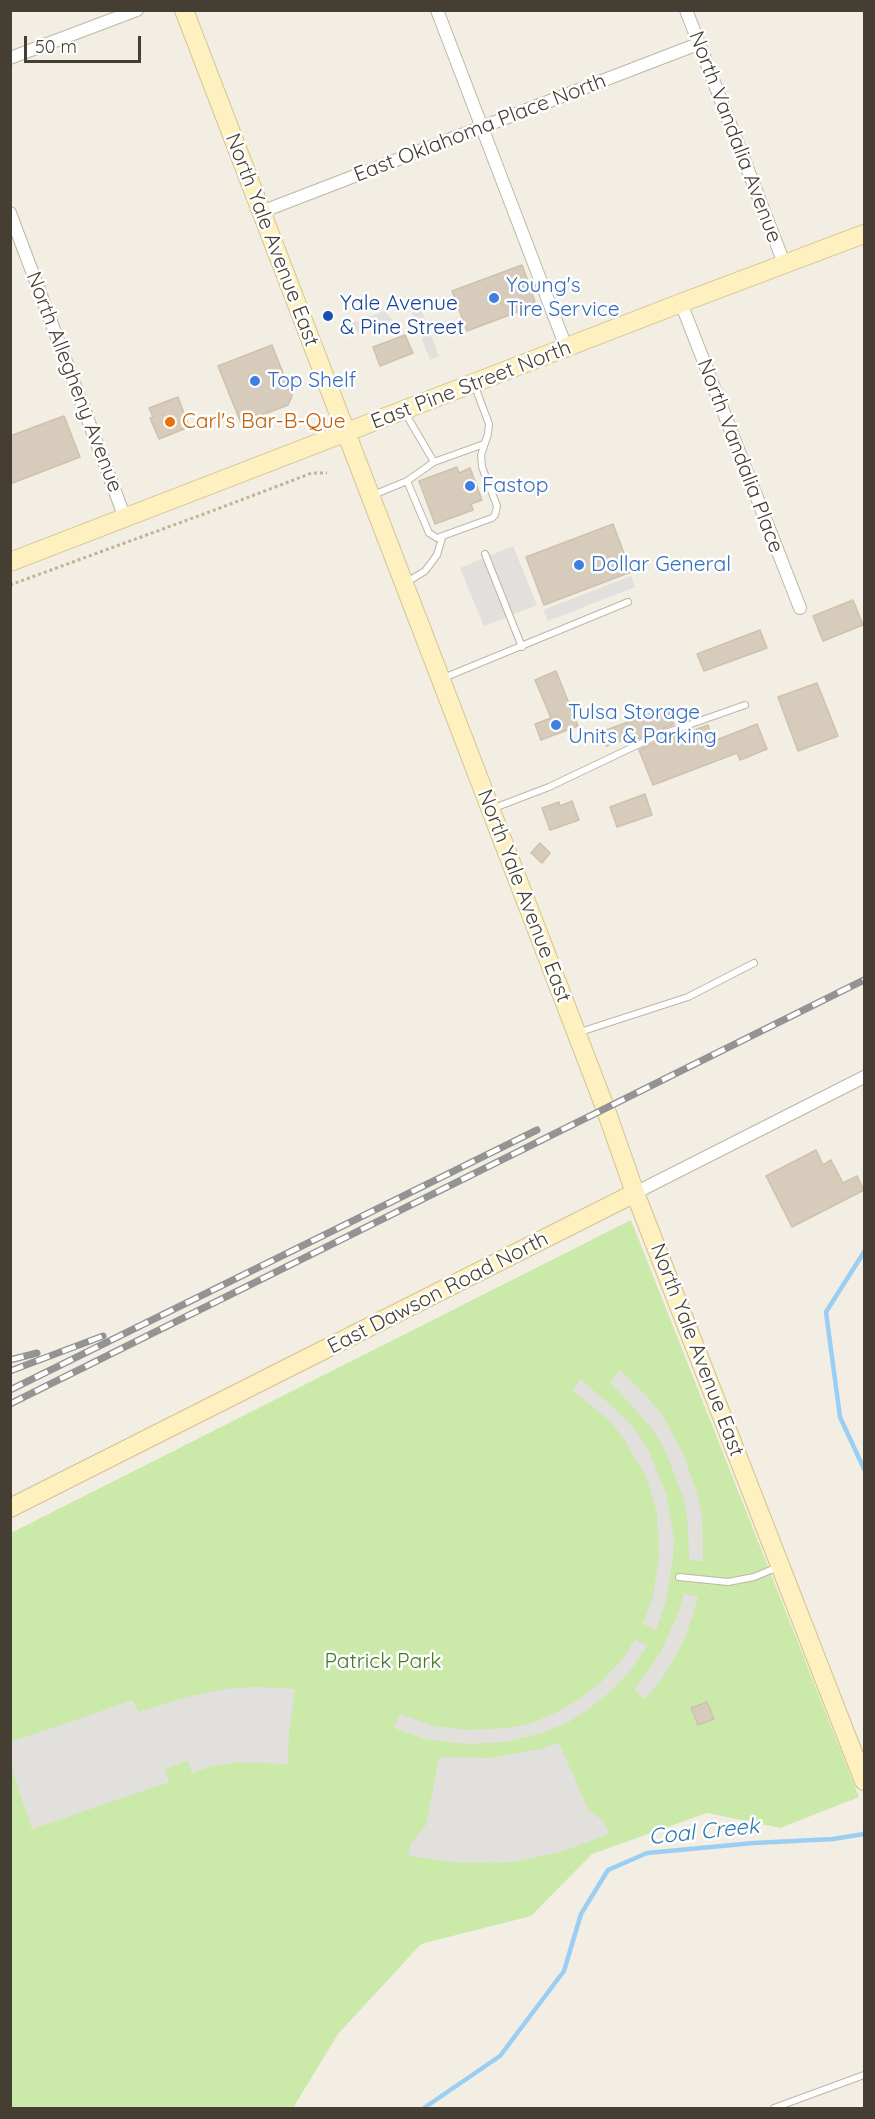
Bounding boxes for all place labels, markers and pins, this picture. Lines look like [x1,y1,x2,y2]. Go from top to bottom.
place label: Young's Tire Service [506,273,620,323]
place label: Yale Avenue & Pine Street [340,291,464,341]
marker: Young's Tire Service [487,291,501,305]
marker: Yale Avenue & Pine Street [321,309,335,323]
place label: Top Shelf [267,368,356,394]
marker: Top Shelf [248,374,262,388]
place label: Carl's Bar-B-Que [182,409,346,435]
marker: Carl's Bar-B-Que [163,415,177,429]
place label: Fastop [482,473,548,499]
marker: Fastop [463,479,477,493]
place label: Dollar General [591,552,731,578]
marker: Dollar General [572,558,586,572]
place label: Tulsa Storage Units & Parking [568,700,717,750]
marker: Tulsa Storage Units & Parking [549,718,563,732]

